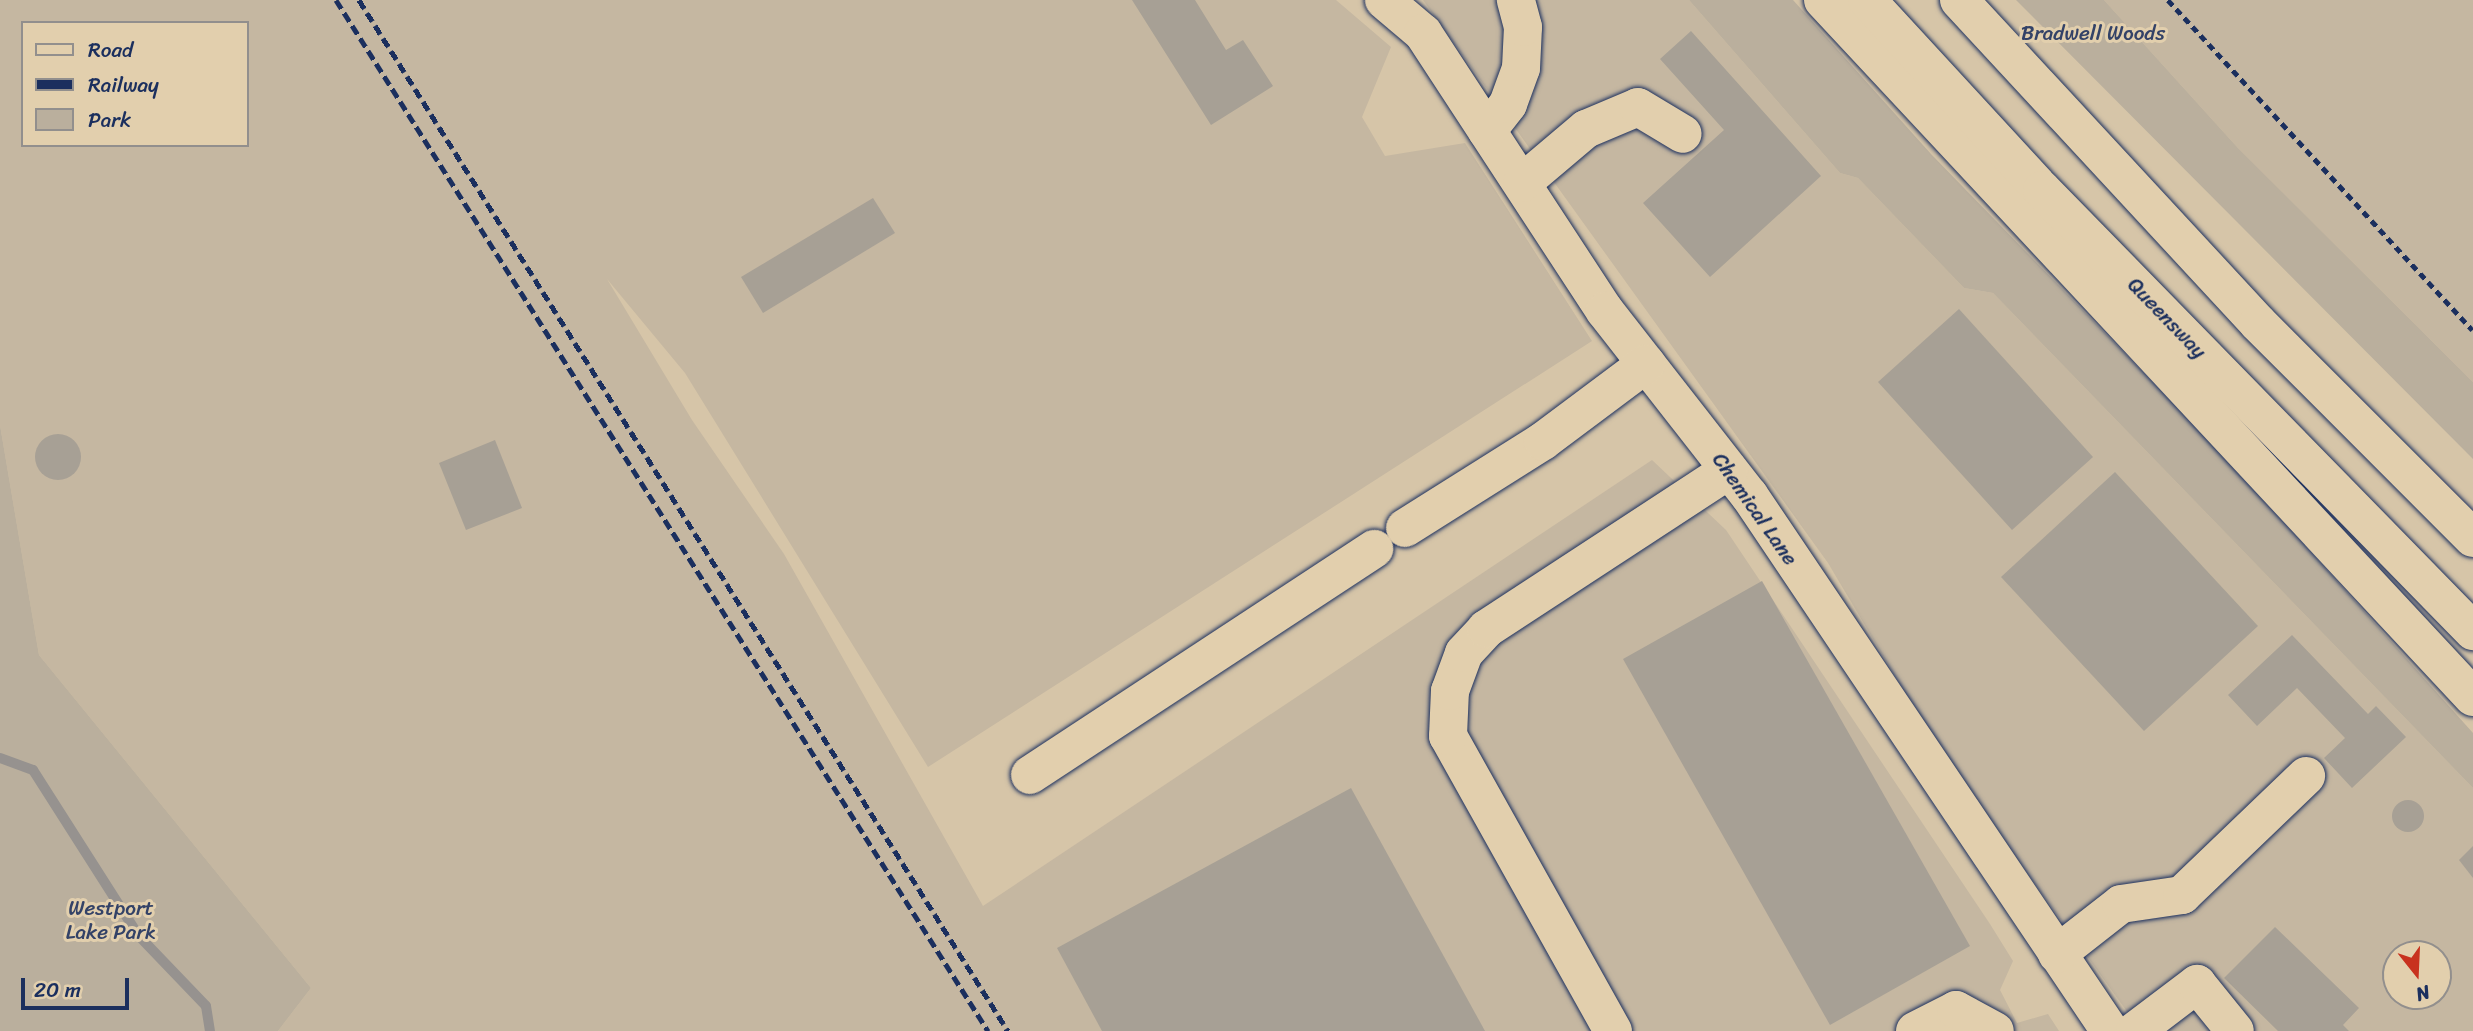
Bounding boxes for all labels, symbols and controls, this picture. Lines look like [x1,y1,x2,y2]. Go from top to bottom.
park label: Bradwell Woods [2021,20,2165,46]
legend [21,21,248,147]
text: Road [88,31,133,69]
text: Railway [88,66,159,104]
text: Park [88,101,131,139]
street label: Queensway [2122,272,2212,364]
street label: Chemical Lane [1707,448,1803,570]
park label: Westport Lake Park [66,895,156,945]
north arrow [2382,940,2452,1010]
scale bar [24,964,133,1008]
text: 20 m [34,971,81,1009]
text: N [2412,976,2434,1011]

